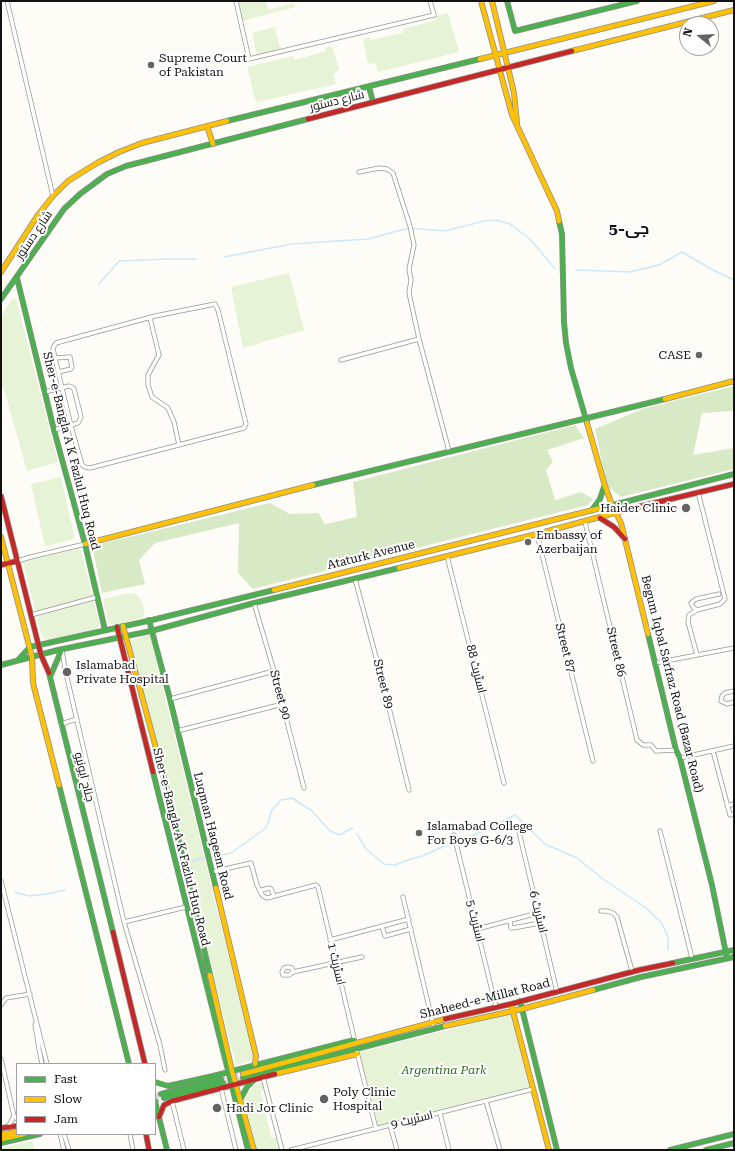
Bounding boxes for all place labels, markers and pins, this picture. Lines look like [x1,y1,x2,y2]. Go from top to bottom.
place label: Supreme Court of Pakistan [159,51,247,79]
marker: Supreme Court of Pakistan [146,60,156,70]
place label: CASE [659,348,691,362]
marker: CASE [694,350,704,360]
place label: Haider Clinic [600,501,677,515]
marker: Haider Clinic [680,502,692,514]
place label: Embassy of Azerbaijan [536,528,602,556]
marker: Embassy of Azerbaijan [523,537,533,547]
place label: Islamabad Private Hospital [76,658,169,686]
marker: Islamabad Private Hospital [61,666,73,678]
place label: Islamabad College For Boys G-6/3 [427,819,533,847]
marker: Islamabad College For Boys G-6/3 [414,828,424,838]
place label: Poly Clinic Hospital [333,1085,396,1113]
marker: Poly Clinic Hospital [318,1093,330,1105]
place label: Hadi Jor Clinic [226,1101,313,1115]
marker: Hadi Jor Clinic [211,1102,223,1114]

